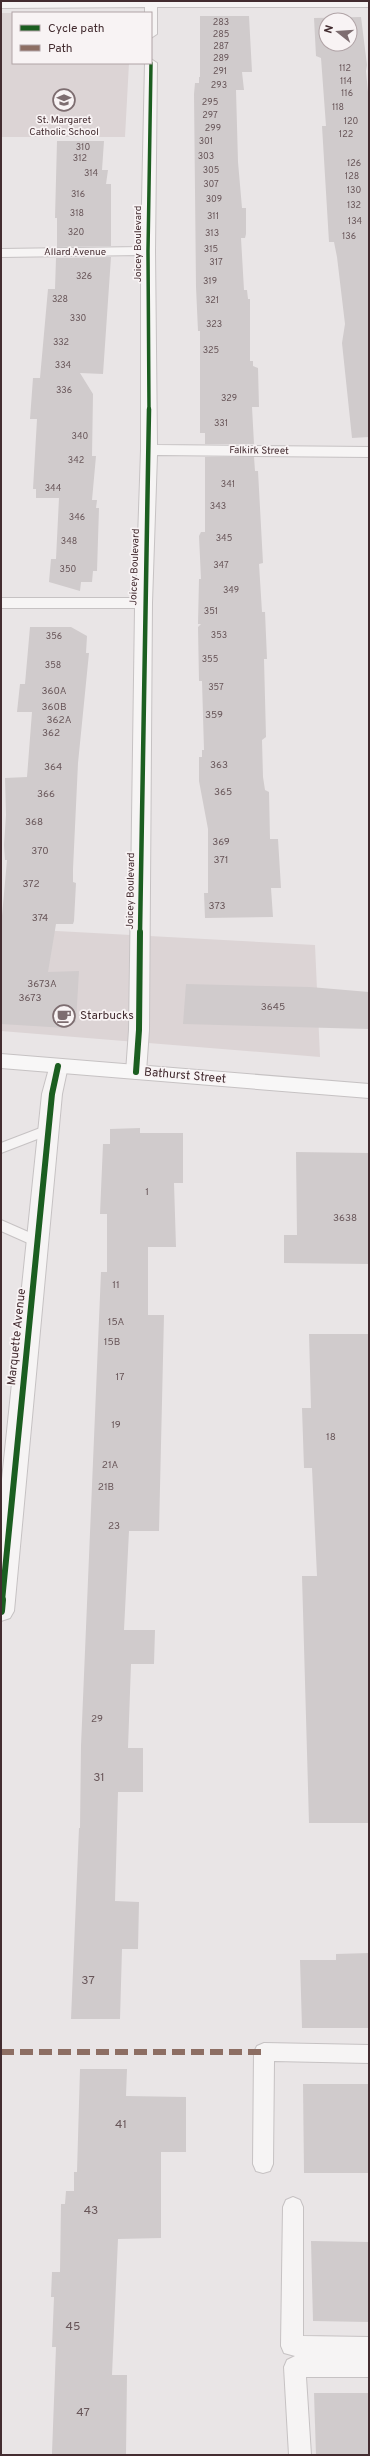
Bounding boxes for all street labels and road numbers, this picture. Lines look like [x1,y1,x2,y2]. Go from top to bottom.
street label: Joicey Boulevard [132,206,145,282]
street label: Allard Avenue [44,246,106,259]
street label: Falkirk Street [229,444,289,458]
street label: Joicey Boulevard [127,528,143,606]
street label: Joicey Boulevard [124,853,138,929]
street label: Bathurst Street [143,1064,227,1088]
street label: Marquette Avenue [4,1288,30,1386]

